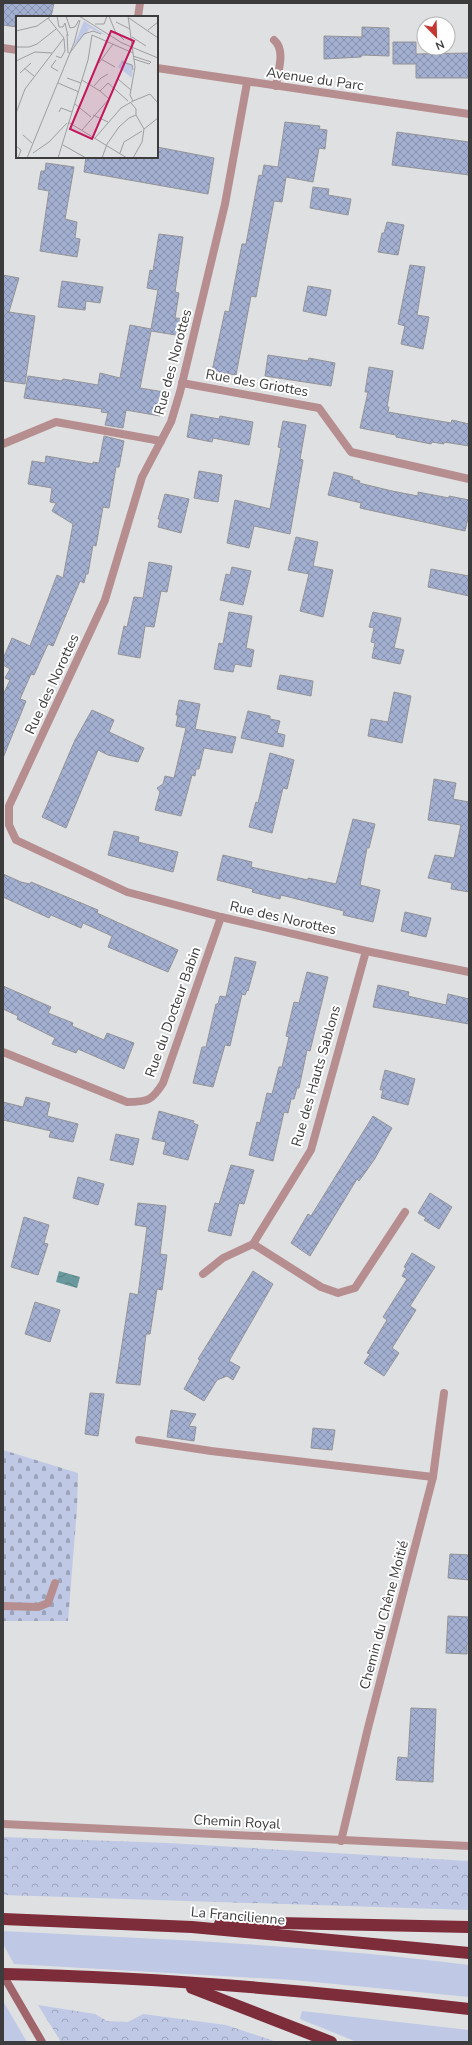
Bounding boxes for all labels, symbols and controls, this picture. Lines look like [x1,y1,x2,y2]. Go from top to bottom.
inset map [16,16,158,158]
north arrow [416,16,456,56]
text: N [433,36,446,53]
street label: Avenue du Parc [265,63,365,95]
street label: Rue des Norottes [150,307,196,417]
street label: Rue des Griottes [204,365,310,401]
street label: Rue des Norottes [20,630,84,737]
street label: Rue des Norottes [228,897,338,940]
street label: Rue du Docteur Babin [141,944,205,1080]
street label: Rue des Hauts Sablons [287,1003,345,1149]
street label: Chemin du Chêne Moitié [355,1538,413,1692]
street label: Chemin Royal [193,1810,282,1834]
street label: La Francilienne [190,1902,286,1930]

